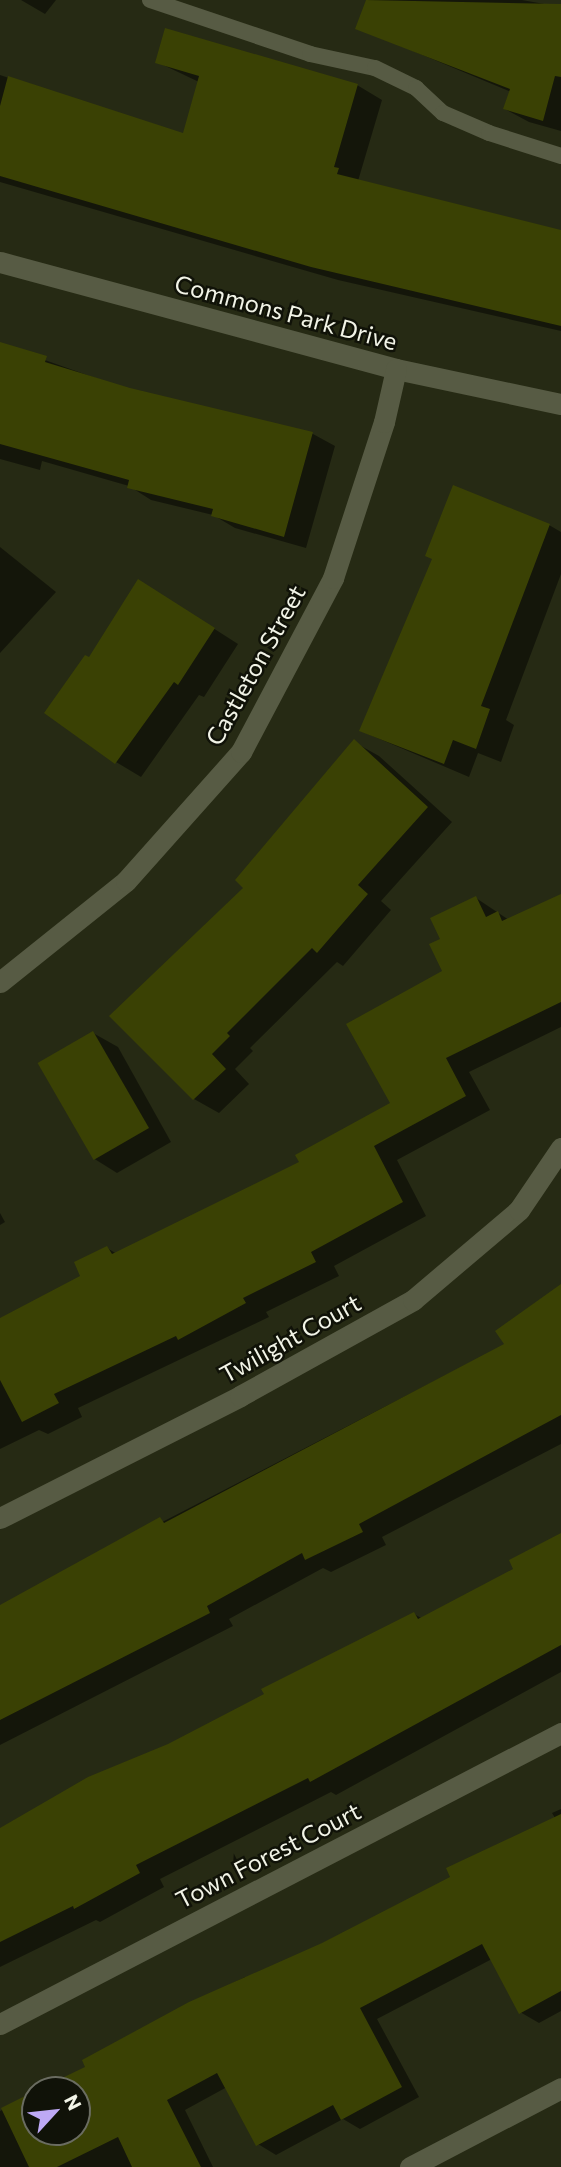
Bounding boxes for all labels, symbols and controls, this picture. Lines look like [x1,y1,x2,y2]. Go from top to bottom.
street label: Commons Park Drive [172,268,400,356]
street label: Castleton Street [199,580,311,750]
street label: Twilight Court [215,1288,365,1388]
street label: Town Forest Court [171,1796,365,1914]
north arrow [21,2076,91,2146]
text: N [60,2091,87,2114]

